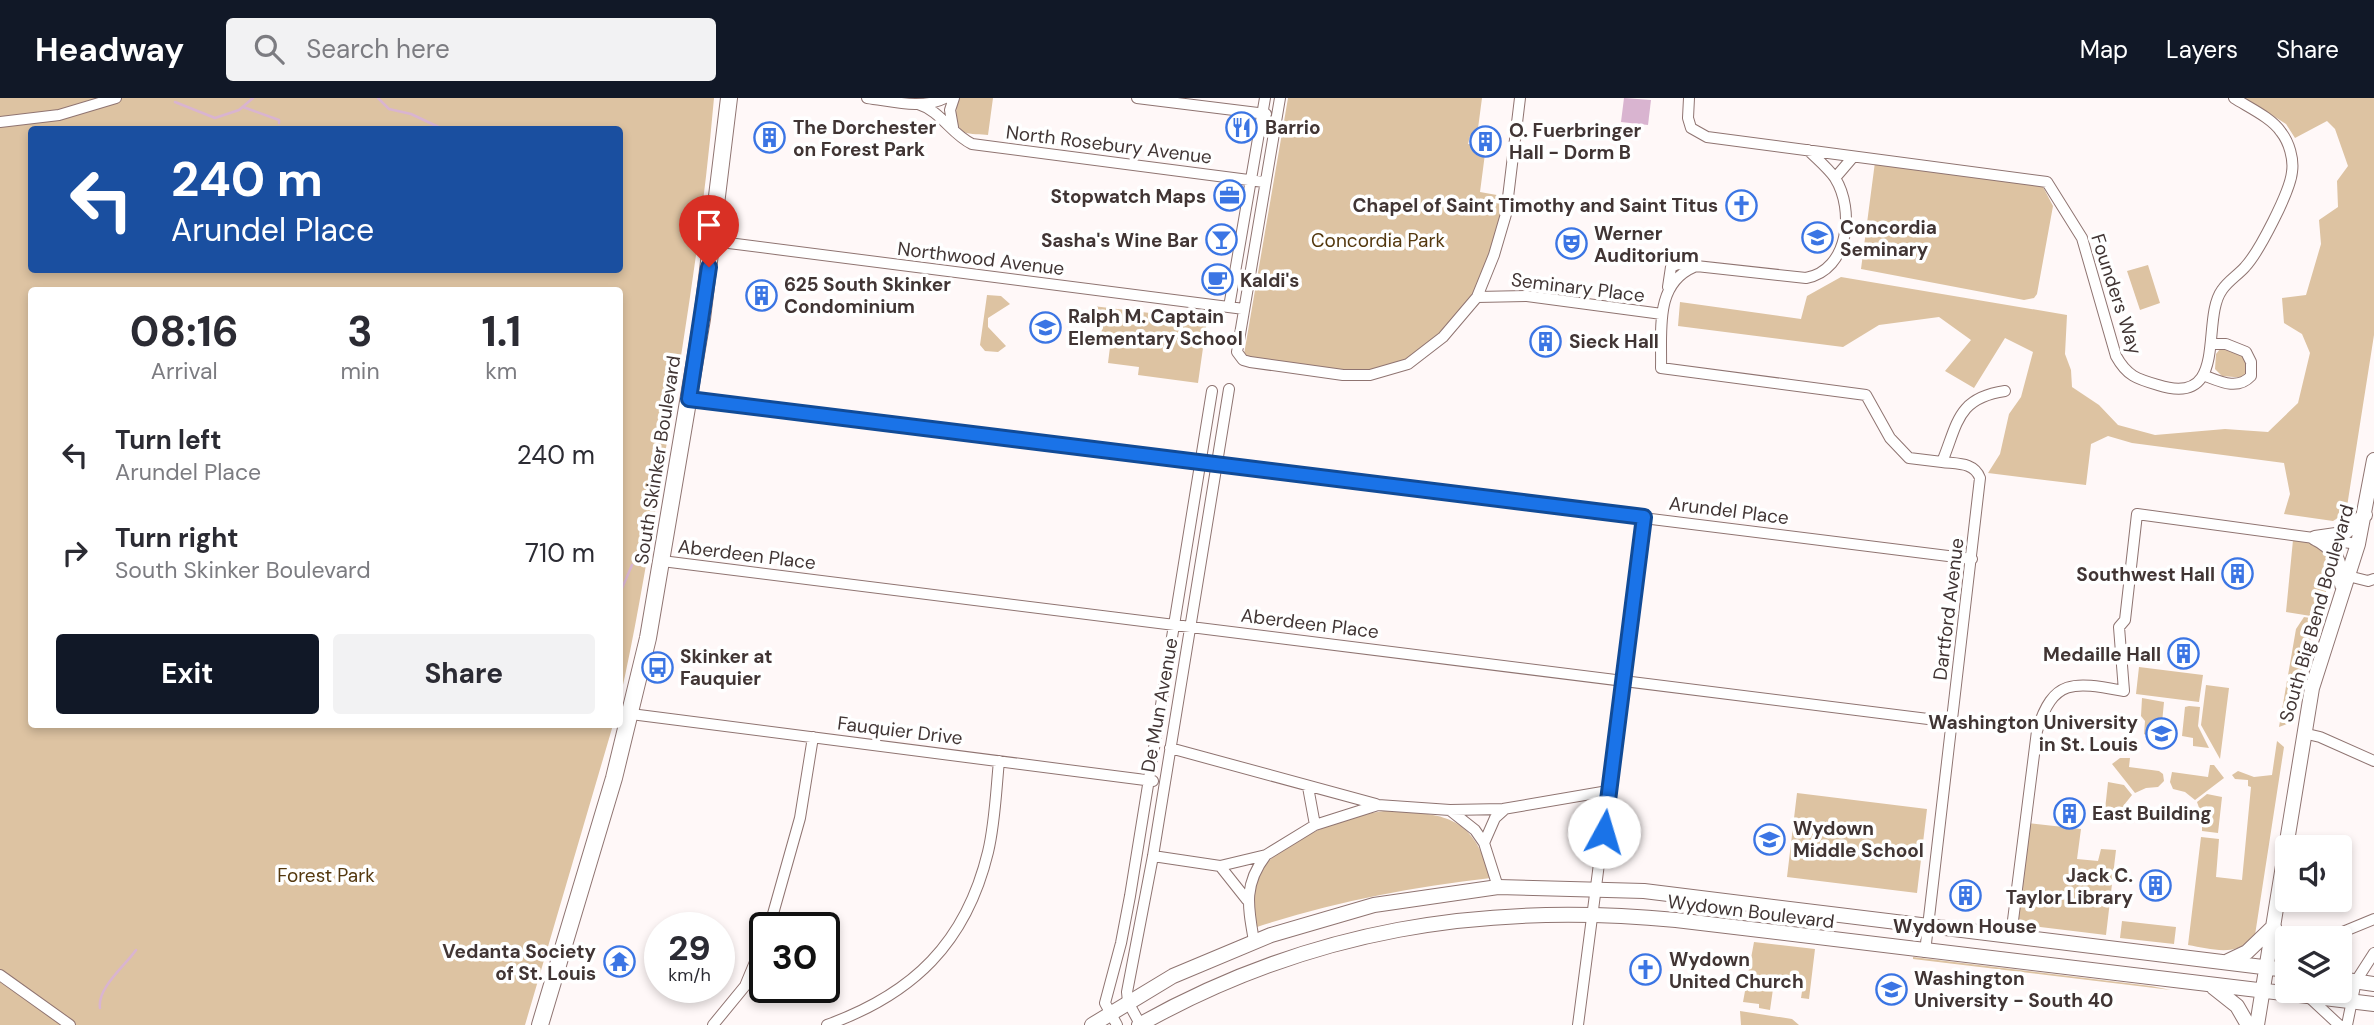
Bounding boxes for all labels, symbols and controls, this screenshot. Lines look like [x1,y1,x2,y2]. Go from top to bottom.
search box [226,18,716,81]
text: Headway [35,28,184,71]
icon: search [250,30,288,68]
text: Search here [306,32,450,66]
text: Map [2080,34,2128,65]
text: Layers [2166,34,2238,65]
text: Share [2276,34,2339,65]
restaurant icon: Barrio [1225,110,1259,144]
place label: The Dorchester on Forest Park [793,115,937,162]
place label: Barrio [1265,115,1321,140]
place label: O. Fuerbringer Hall - Dorm B [1509,118,1642,165]
street label: North Rosebury Avenue [1005,119,1213,170]
building icon: The Dorchester on Forest Park [753,121,787,155]
building icon: O. Fuerbringer Hall - Dorm B [1469,124,1503,158]
text: 240 m [171,147,323,211]
icon: left [56,154,147,245]
office icon: Stopwatch Maps [1212,179,1246,213]
place label: Stopwatch Maps [1050,184,1206,209]
church icon: Chapel of Saint Timothy and Saint Titus [1724,188,1758,222]
place label: Chapel of Saint Timothy and Saint Titus [1353,193,1718,218]
pin [679,195,739,267]
icon: arrive [690,206,728,244]
text: Arundel Place [171,209,374,251]
place label: Concordia Seminary [1840,215,1937,262]
place label: Werner Auditorium [1594,221,1699,268]
school or university icon: Concordia Seminary [1800,221,1834,255]
bar icon: Sasha's Wine Bar [1204,223,1238,257]
theatre icon: Werner Auditorium [1554,227,1588,261]
place label: Sasha's Wine Bar [1041,228,1198,253]
park label: Concordia Park [1311,228,1445,253]
street label: Founders Way [2085,231,2148,358]
street label: Northwood Avenue [896,236,1066,281]
cafe icon: Kaldi's [1200,263,1234,297]
street label: Seminary Place [1510,267,1646,308]
place label: Kaldi's [1240,268,1299,293]
place label: 625 South Skinker Condominium [784,272,951,319]
building icon: 625 South Skinker Condominium [744,278,778,312]
text: 08:16 [130,304,239,359]
text: 3 [347,304,373,359]
text: 1.1 [481,304,521,359]
place label: Ralph M. Captain Elementary School [1068,304,1243,351]
school or university icon: Ralph M. Captain Elementary School [1028,310,1062,344]
building icon: Sieck Hall [1529,324,1563,358]
place label: Sieck Hall [1569,329,1659,354]
street label: South Skinker Boulevard [629,354,686,566]
text: Arrival [151,356,218,386]
text: min [340,356,380,386]
text: km [485,356,517,386]
text: Turn left [115,423,222,457]
icon: left [56,436,94,474]
text: 240 m [517,438,595,472]
text: Arundel Place [115,457,261,487]
street label: Arundel Place [1668,491,1790,530]
street label: South Big Bend Boulevard [2273,501,2360,725]
text: Turn right [115,521,239,555]
icon: right [56,534,94,572]
street label: Aberdeen Place [677,534,817,575]
text: 710 m [525,536,595,570]
street label: Dartford Avenue [1927,536,1970,682]
text: South Skinker Boulevard [115,555,371,585]
building icon: Southwest Hall [2221,557,2255,591]
place label: Southwest Hall [2076,562,2215,587]
street label: Aberdeen Place [1240,603,1380,644]
button: Exit [56,634,319,714]
button: Share [333,634,595,714]
street label: De Mun Avenue [1135,636,1184,774]
building icon: Medaille Hall [2167,637,2201,671]
place label: Medaille Hall [2043,642,2161,667]
place label: Skinker at Fauquier [680,644,773,691]
bus stop icon: Skinker at Fauquier [640,650,674,684]
street label: Fauquier Drive [836,710,964,751]
place label: Washington University in St. Louis [1928,710,2139,757]
school or university icon: Washington University in St. Louis [2144,716,2178,750]
position arrow [1567,795,1641,869]
building icon: East Building [2052,796,2086,830]
place label: East Building [2092,801,2212,826]
place label: Wydown Middle School [1793,816,1924,863]
school or university icon: Wydown Middle School [1753,822,1787,856]
map controls [2275,835,2352,1003]
button: sound [2275,835,2352,912]
park label: Forest Park [277,863,375,888]
place label: Jack C. Taylor Library [2006,863,2134,910]
building icon: Jack C. Taylor Library [2139,869,2173,903]
building icon: Wydown House [1948,878,1982,912]
street label: Wydown Boulevard [1666,889,1836,934]
speed limit sign: 30 [749,912,840,1003]
place label: Wydown House [1893,914,2037,939]
text: 29 [668,925,711,971]
button: layers [2275,926,2352,1003]
place label: Vedanta Society of St. Louis [442,939,597,986]
temple icon: Vedanta Society of St. Louis [602,945,636,979]
place label: Wydown United Church [1669,947,1804,994]
church icon: Wydown United Church [1629,953,1663,987]
text: km/h [668,963,711,987]
place label: Washington University - South 40 [1914,966,2113,1013]
school or university icon: Washington University - South 40 [1874,972,1908,1006]

